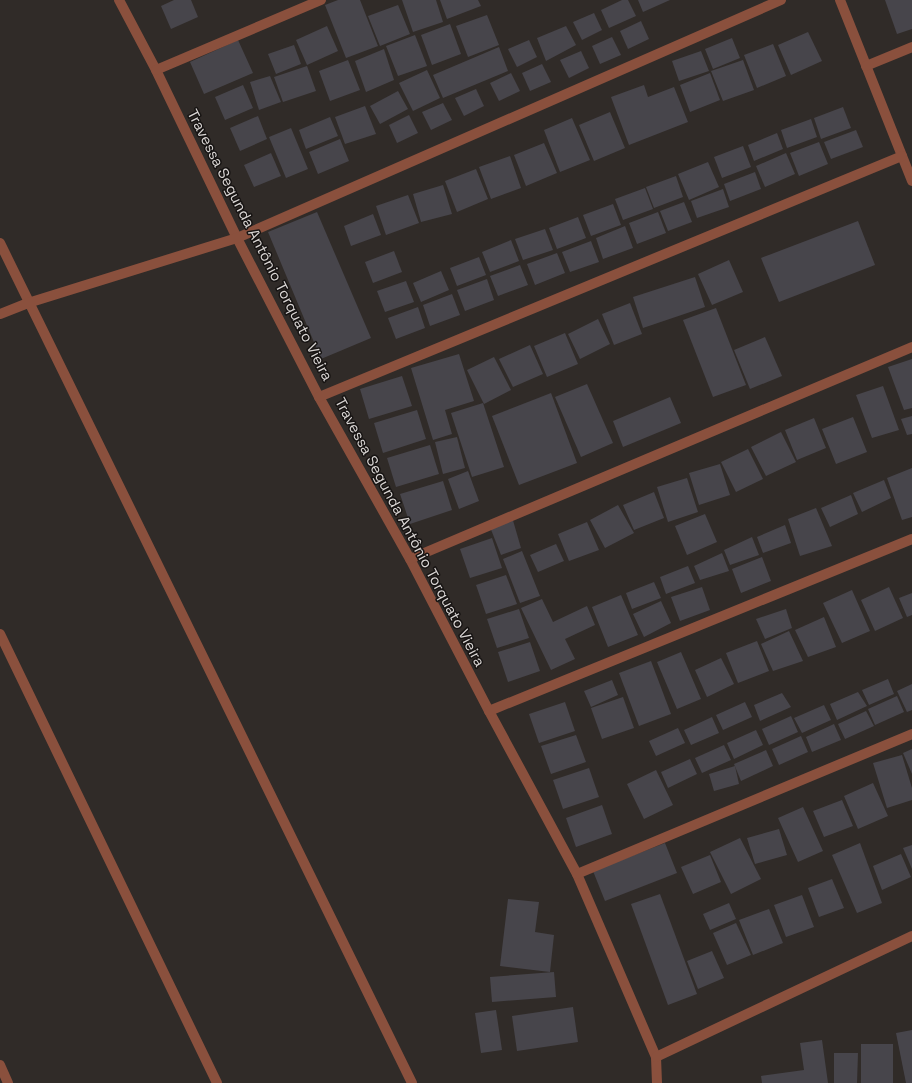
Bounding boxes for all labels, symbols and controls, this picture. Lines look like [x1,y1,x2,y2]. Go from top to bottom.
street label: Travessa Segunda Antônio Torquato Vieira [183,106,338,384]
street label: Travessa Segunda Antônio Torquato Vieira [331,394,490,670]

